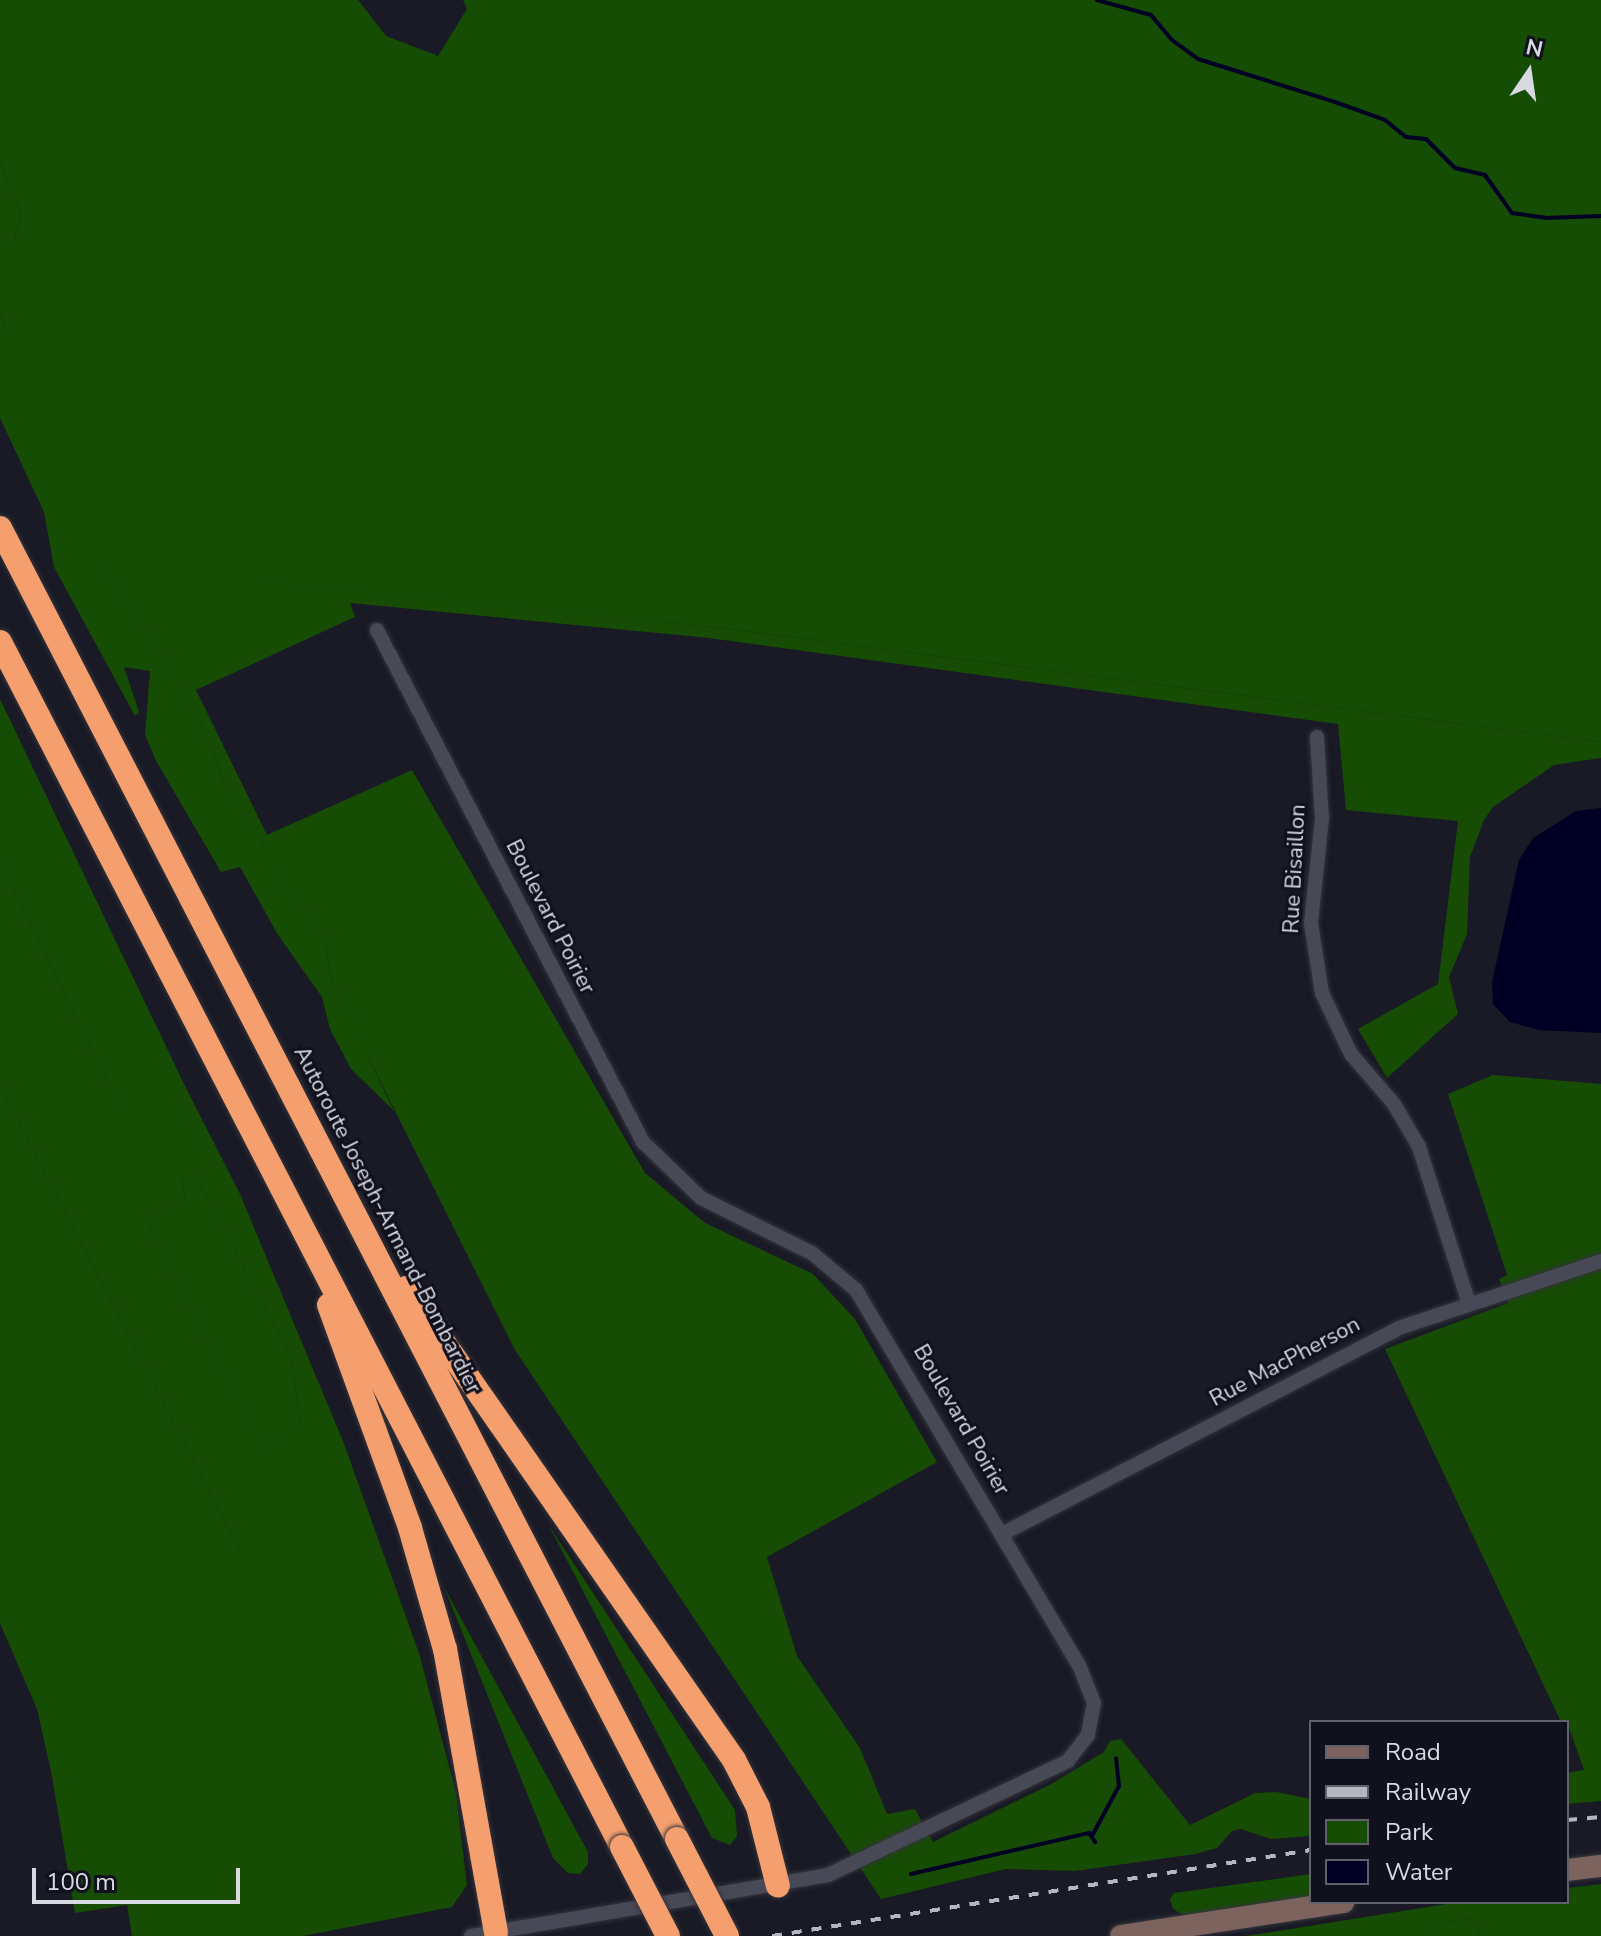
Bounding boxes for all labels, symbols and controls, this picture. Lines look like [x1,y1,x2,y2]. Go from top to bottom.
north arrow [1489,32,1569,112]
text: N [1523,32,1546,65]
street label: Rue Bisaillon [1278,804,1312,934]
street label: Boulevard Poirier [500,835,600,999]
street label: Autoroute Joseph-Armand-Bombardier [288,1042,486,1398]
street label: Rue MacPherson [1205,1311,1365,1413]
street label: Boulevard Poirier [907,1340,1015,1500]
legend [1309,1720,1569,1904]
text: Road [1385,1736,1441,1768]
text: Railway [1385,1776,1471,1808]
text: Park [1385,1816,1433,1848]
scale bar [36,1852,244,1902]
text: Water [1385,1856,1452,1888]
text: 100 m [46,1866,116,1898]

